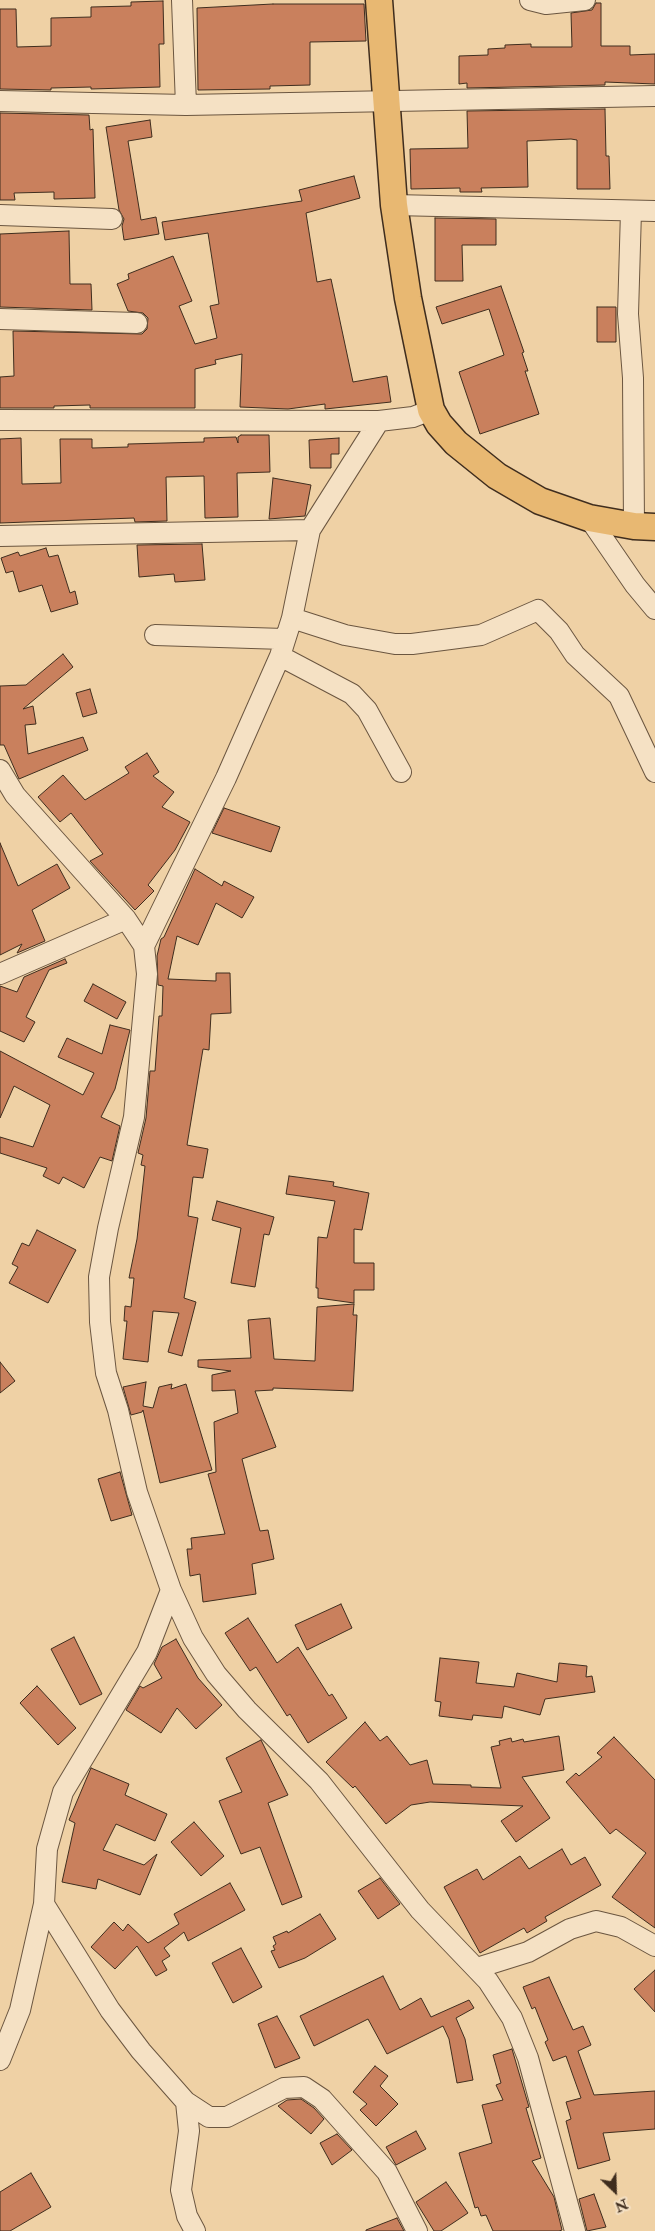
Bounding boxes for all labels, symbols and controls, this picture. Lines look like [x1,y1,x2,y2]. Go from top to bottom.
north arrow [590,2166,640,2216]
text: N [612,2195,630,2215]

